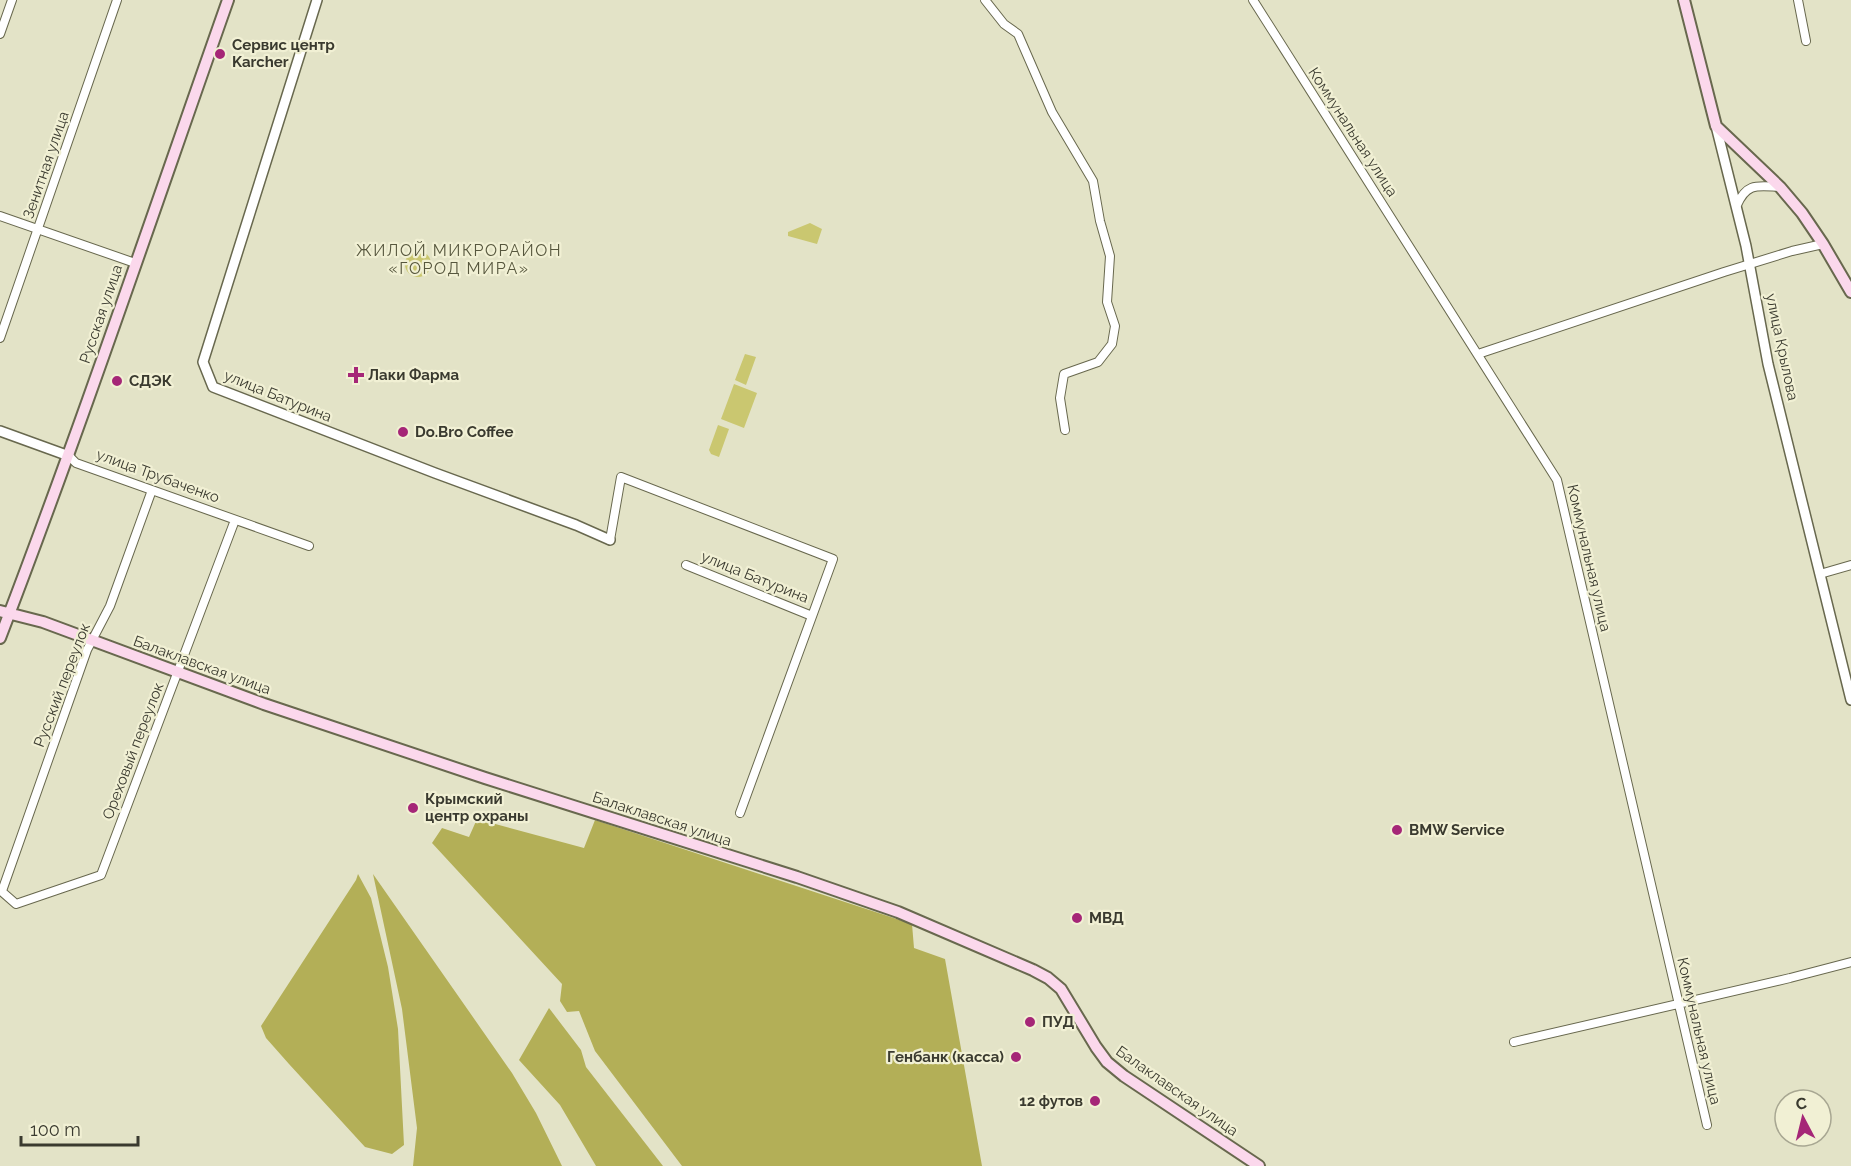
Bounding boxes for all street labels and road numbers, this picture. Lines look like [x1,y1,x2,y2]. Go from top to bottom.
street label: Коммунальная улица [1304,64,1402,200]
street label: Зенитная улица [19,109,73,221]
street label: Русская улица [76,262,126,366]
street label: улица Крылова [1762,292,1802,402]
street label: улица Батурина [222,366,334,426]
street label: улица Трубаченко [94,445,222,507]
street label: Коммунальная улица [1563,483,1615,633]
street label: улица Батурина [699,547,811,607]
street label: Русский переулок [30,620,94,750]
street label: Балаклавская улица [131,632,273,698]
street label: Ореховый переулок [99,680,167,822]
street label: Балаклавская улица [590,788,734,850]
street label: Коммунальная улица [1673,956,1725,1106]
street label: Балаклавская улица [1112,1042,1242,1140]

